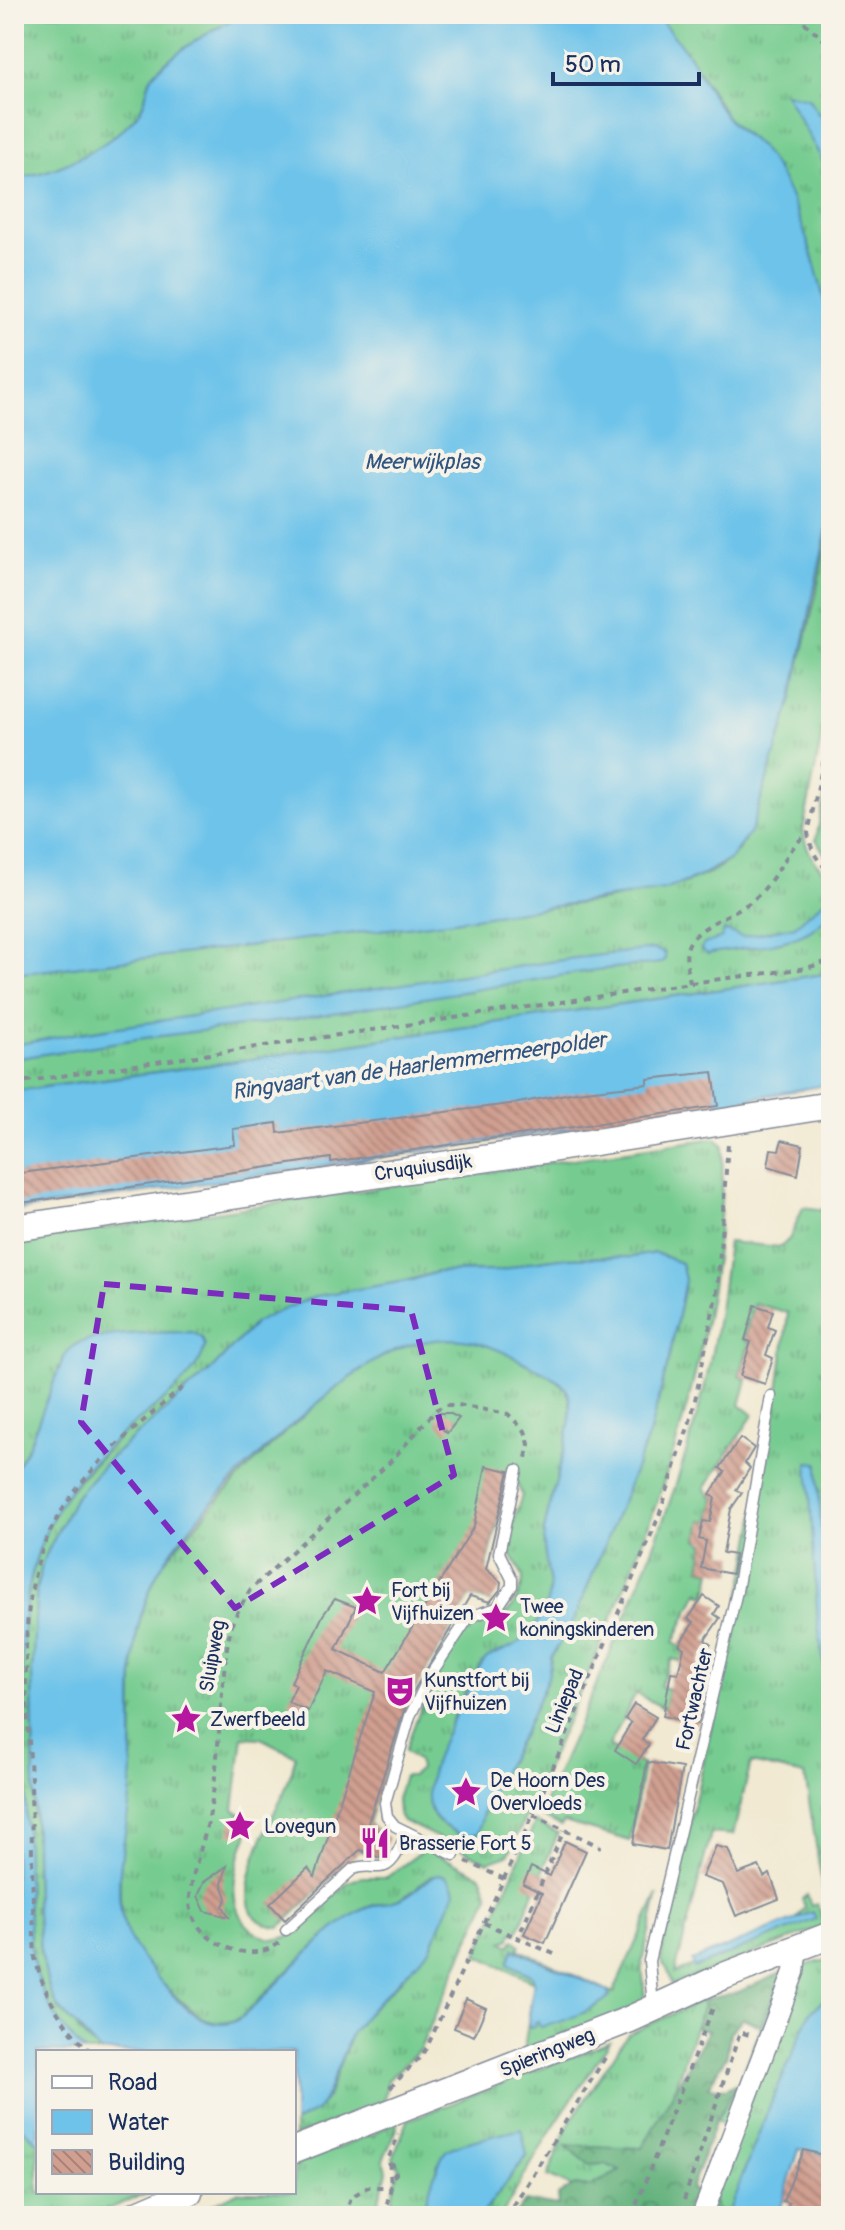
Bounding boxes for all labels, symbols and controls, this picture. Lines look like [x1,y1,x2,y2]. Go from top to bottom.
scale bar [553,36,699,86]
text: 50 m [565,50,621,79]
water label: Meerwijkplas [365,448,482,476]
water label: Ringvaart van de Haarlemmermeerpolder [230,1025,611,1106]
street label: Cruquiusdijk [372,1148,474,1187]
place label: Fort bij Vijfhuizen [391,1578,474,1626]
place icon: Fort bij Vijfhuizen [350,1584,384,1618]
place label: Twee koningskinderen [520,1594,654,1642]
place icon: Twee koningskinderen [479,1601,513,1635]
street label: Sluipweg [194,1618,231,1694]
street label: Fortwachter [671,1645,718,1753]
street label: Liniepad [540,1665,589,1737]
place label: Kunstfort bij Vijfhuizen [424,1668,530,1716]
theatre icon: Kunstfort bij Vijfhuizen [383,1674,417,1708]
place icon: Zwerfbeeld [169,1702,203,1736]
place label: Zwerfbeeld [210,1707,306,1732]
place label: De Hoorn Des Overvloeds [490,1768,605,1816]
place icon: De Hoorn Des Overvloeds [449,1775,483,1809]
place icon: Lovegun [223,1809,257,1843]
place label: Lovegun [264,1814,336,1839]
restaurant icon: Brasserie Fort 5 [358,1826,392,1860]
place label: Brasserie Fort 5 [399,1831,532,1856]
street label: Spieringweg [496,2022,598,2083]
legend [36,2050,296,2194]
text: Road [108,2068,158,2097]
text: Water [108,2108,169,2137]
text: Building [108,2148,185,2177]

